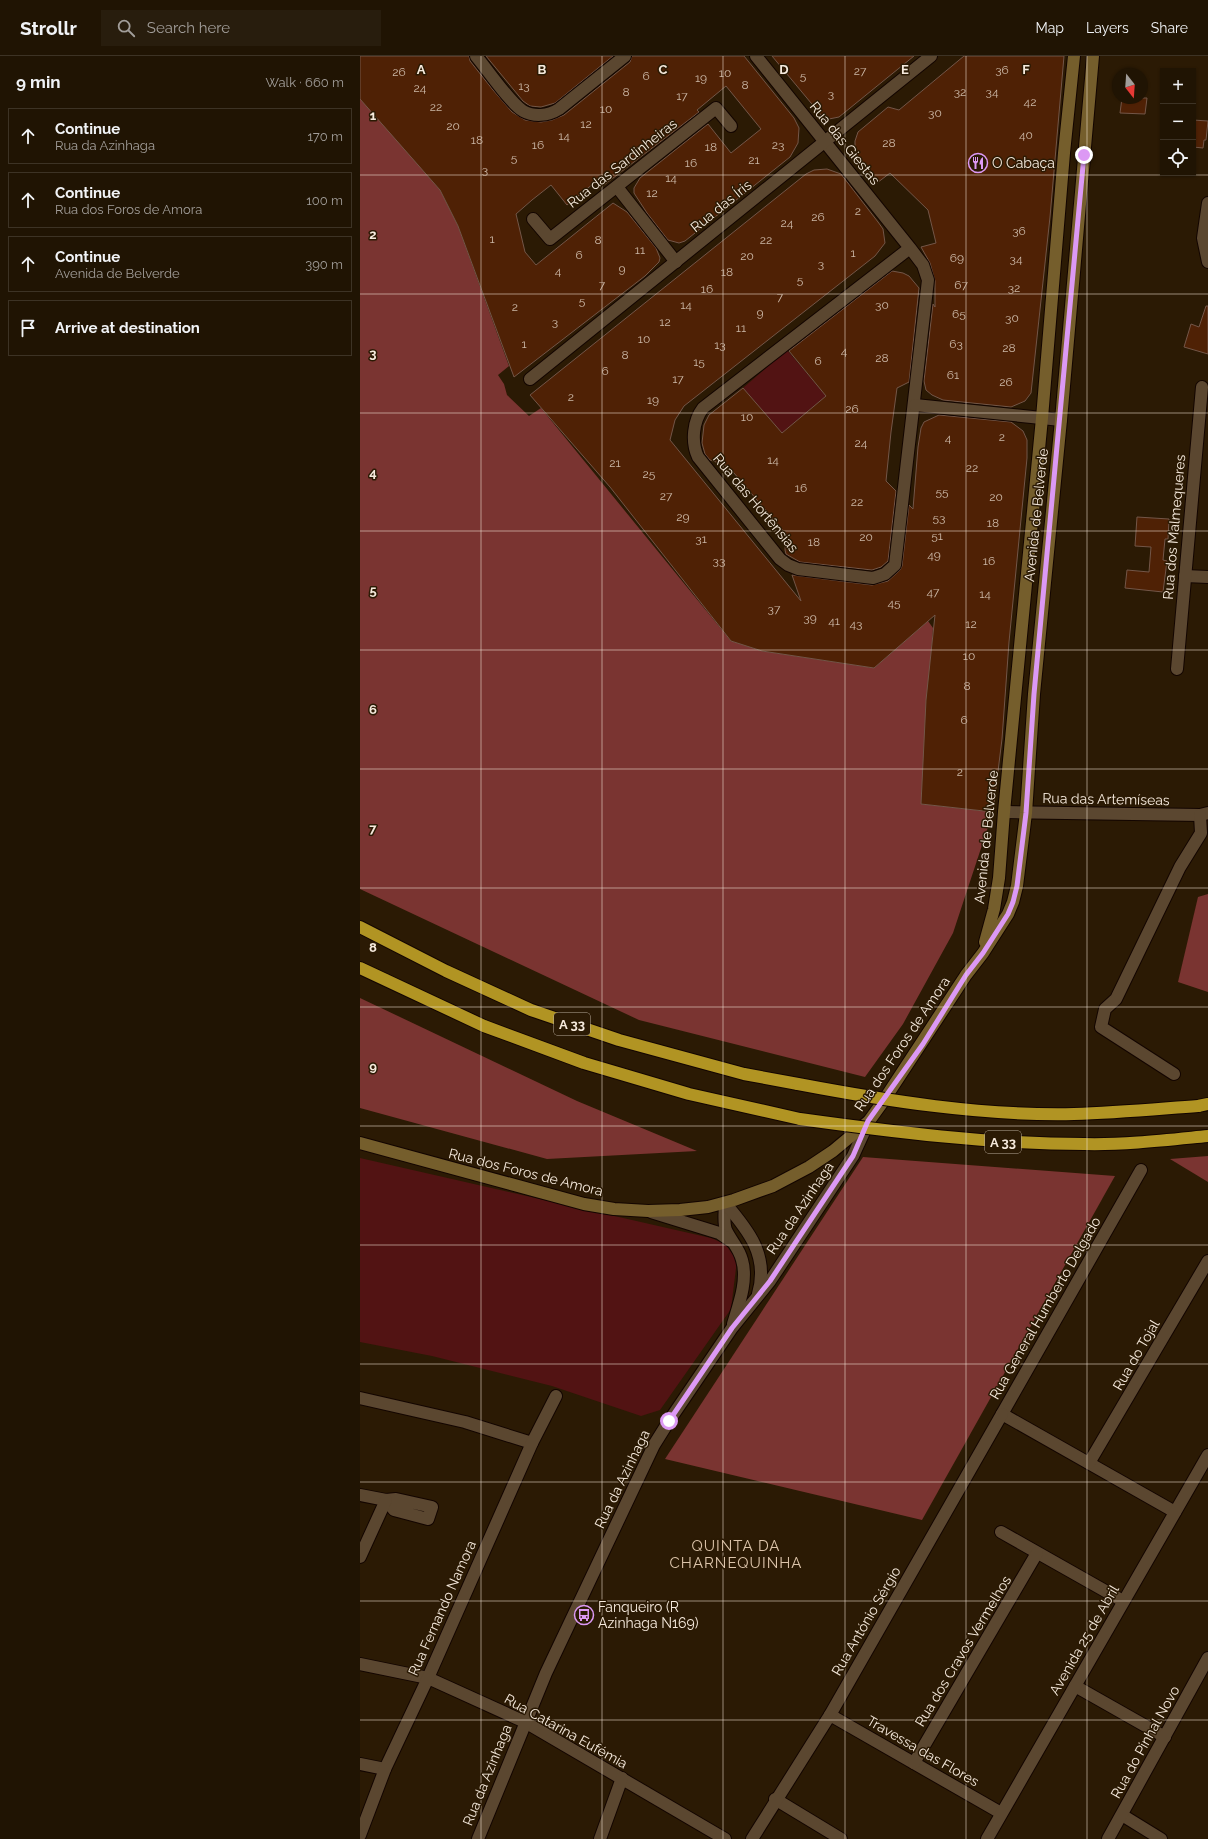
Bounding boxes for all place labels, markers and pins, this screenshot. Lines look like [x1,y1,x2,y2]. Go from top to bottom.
restaurant icon: O Cabaça [967,152,989,174]
place label: O Cabaça [992,155,1055,171]
place label: Fanqueiro (R Azinhaga N169) [598,1599,699,1631]
bus stop icon: Fanqueiro (R Azinhaga N169) [573,1604,595,1626]

